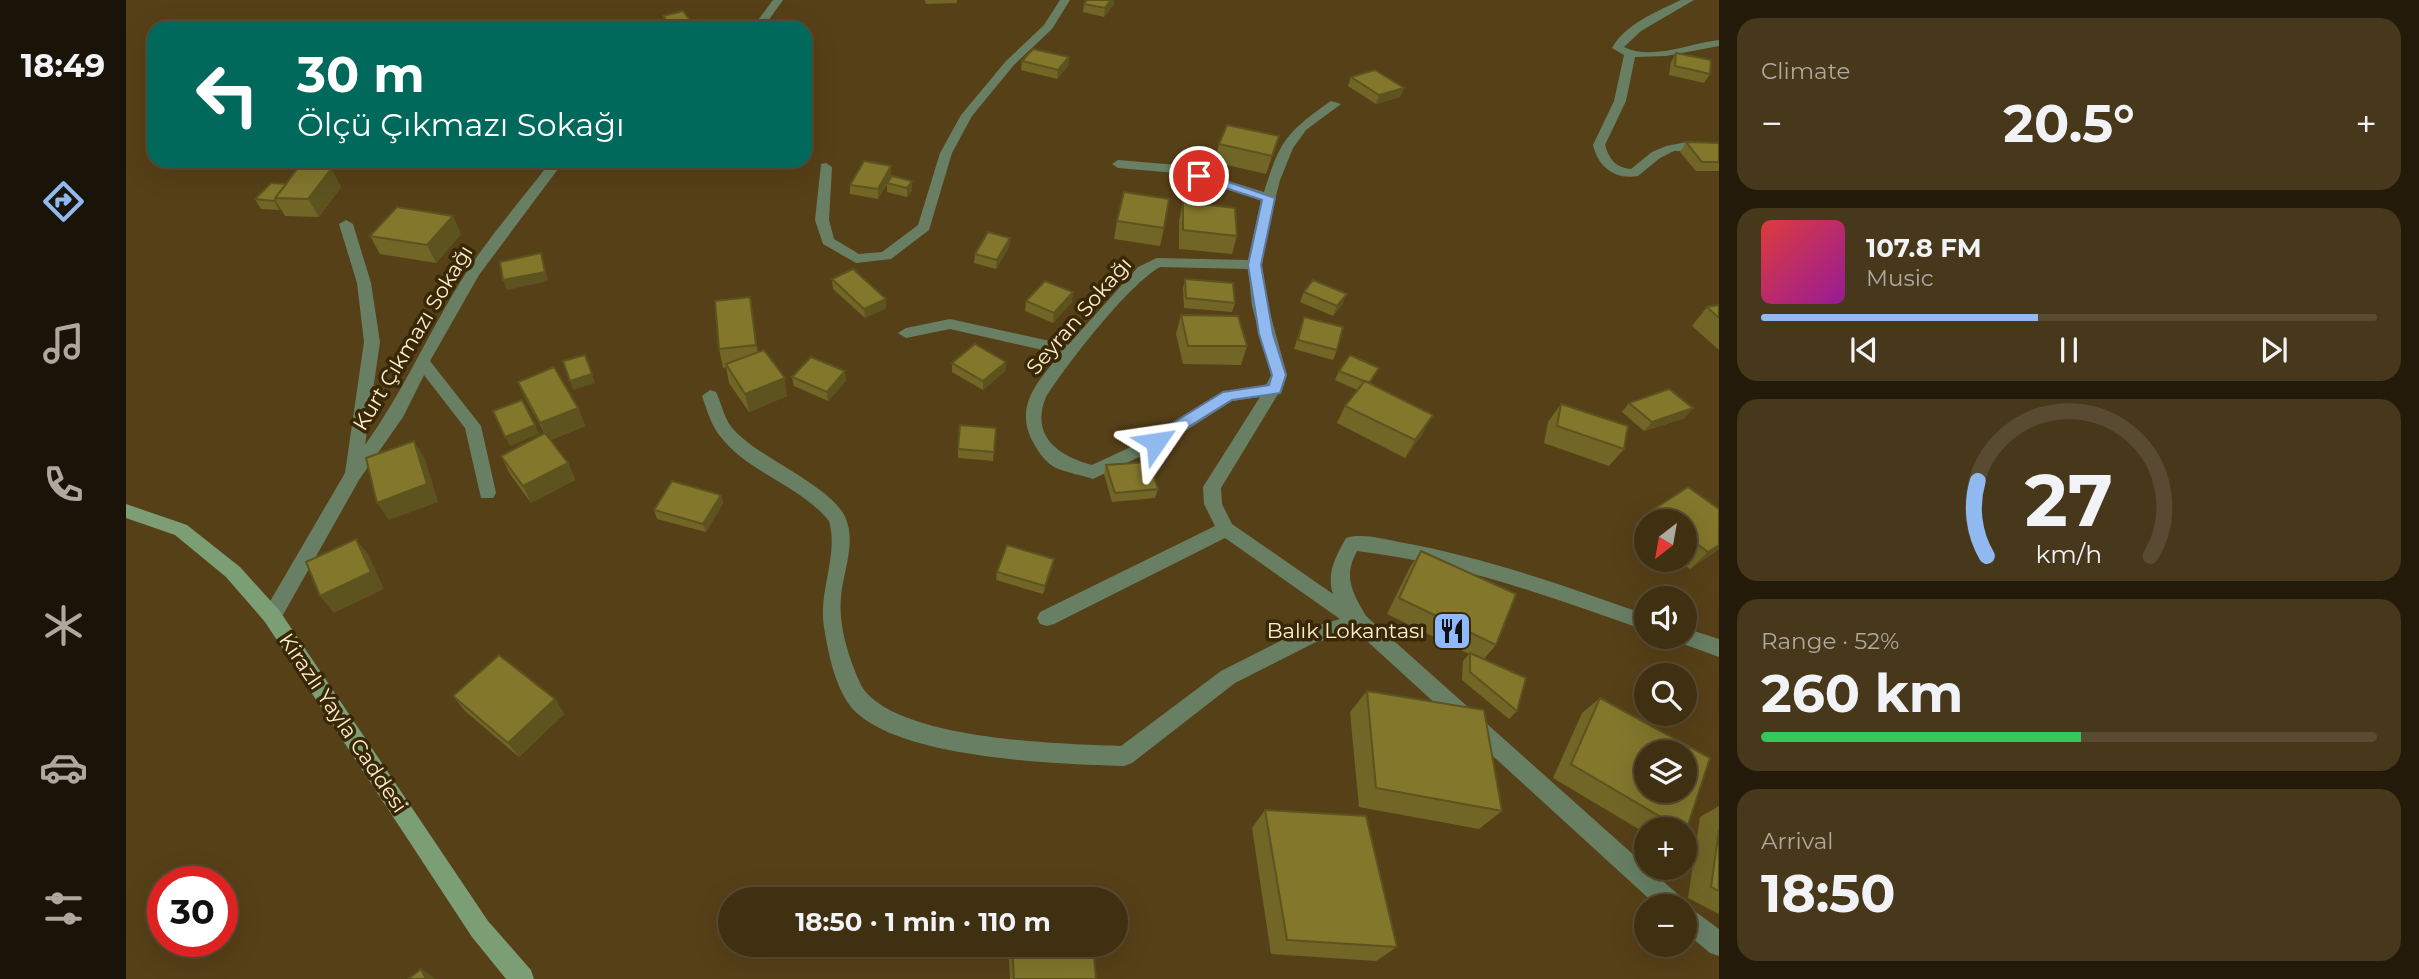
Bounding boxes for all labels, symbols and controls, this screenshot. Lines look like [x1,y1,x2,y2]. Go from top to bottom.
text: 30 m [297,45,425,104]
text: 18:49 [21,46,105,85]
icon: left [182,49,273,140]
text: Climate [1761,57,1850,85]
text: 20.5° [2003,92,2135,155]
text: − [1761,100,1783,147]
text: + [2355,100,2377,147]
text: Ölçü Çıkmazı Sokağı [297,105,625,144]
pin [1169,146,1229,206]
icon: arrive [1180,157,1218,195]
icon: directions [39,177,88,226]
text: 107.8 FM [1866,232,1982,264]
street label: Kurt Çıkmazı Sokağı [347,241,478,435]
street label: Seyran Sokağı [1021,252,1136,379]
text: Music [1866,264,1934,292]
icon: music [39,319,88,368]
icon: previous [1845,331,1883,369]
icon: pause [2050,331,2088,369]
icon: next [2255,331,2293,369]
position arrow [1119,405,1193,479]
text: 27 [2025,456,2113,544]
icon: phone [39,460,88,509]
north arrow [1634,509,1698,572]
map controls [1634,509,1697,957]
text: km/h [2036,538,2102,568]
button: sound [1634,586,1697,649]
icon: climate [39,601,88,650]
restaurant icon: Balık Lokantası [1431,610,1473,652]
place label: Balık Lokantası [1267,618,1425,643]
text: Range · 52% [1761,627,1899,655]
street label: Kirazlı Yayla Caddesi [274,628,413,817]
text: 260 km [1761,662,1963,725]
button: search [1634,663,1697,726]
button: layers [1634,740,1697,803]
icon: car [39,743,88,792]
button: + [1634,817,1697,880]
text: Arrival [1761,827,1834,855]
text: 18:50 [1761,862,1896,925]
speed limit sign: 30 [147,866,238,957]
icon: filters [39,884,88,933]
button: − [1634,894,1697,957]
text: 18:50 · 1 min · 110 m [795,906,1051,938]

